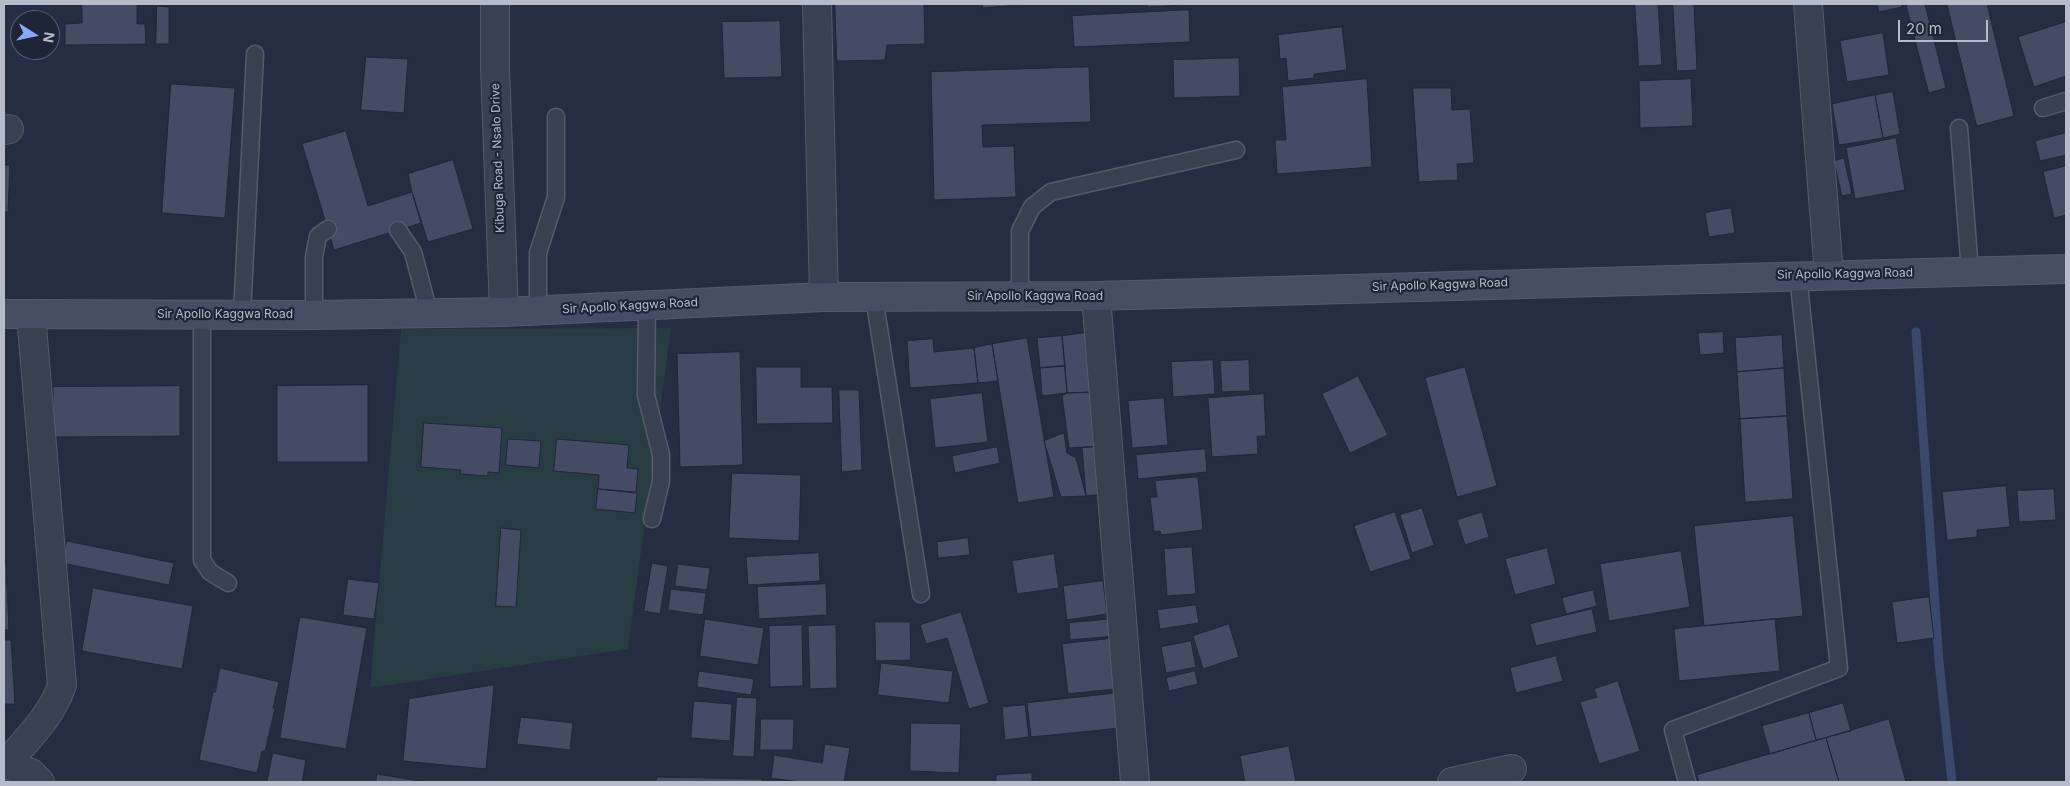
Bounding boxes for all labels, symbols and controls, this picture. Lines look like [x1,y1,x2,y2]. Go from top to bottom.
north arrow [10,10,60,60]
scale bar [1900,10,1990,42]
text: 20 m [1906,19,1942,38]
text: N [40,31,59,44]
street label: Kibuga Road - Nsalo Drive [488,83,508,233]
street label: Sir Apollo Kaggwa Road [1777,266,1913,282]
street label: Sir Apollo Kaggwa Road [1372,275,1508,295]
street label: Sir Apollo Kaggwa Road [967,289,1103,303]
street label: Sir Apollo Kaggwa Road [562,295,698,317]
street label: Sir Apollo Kaggwa Road [157,307,293,321]

